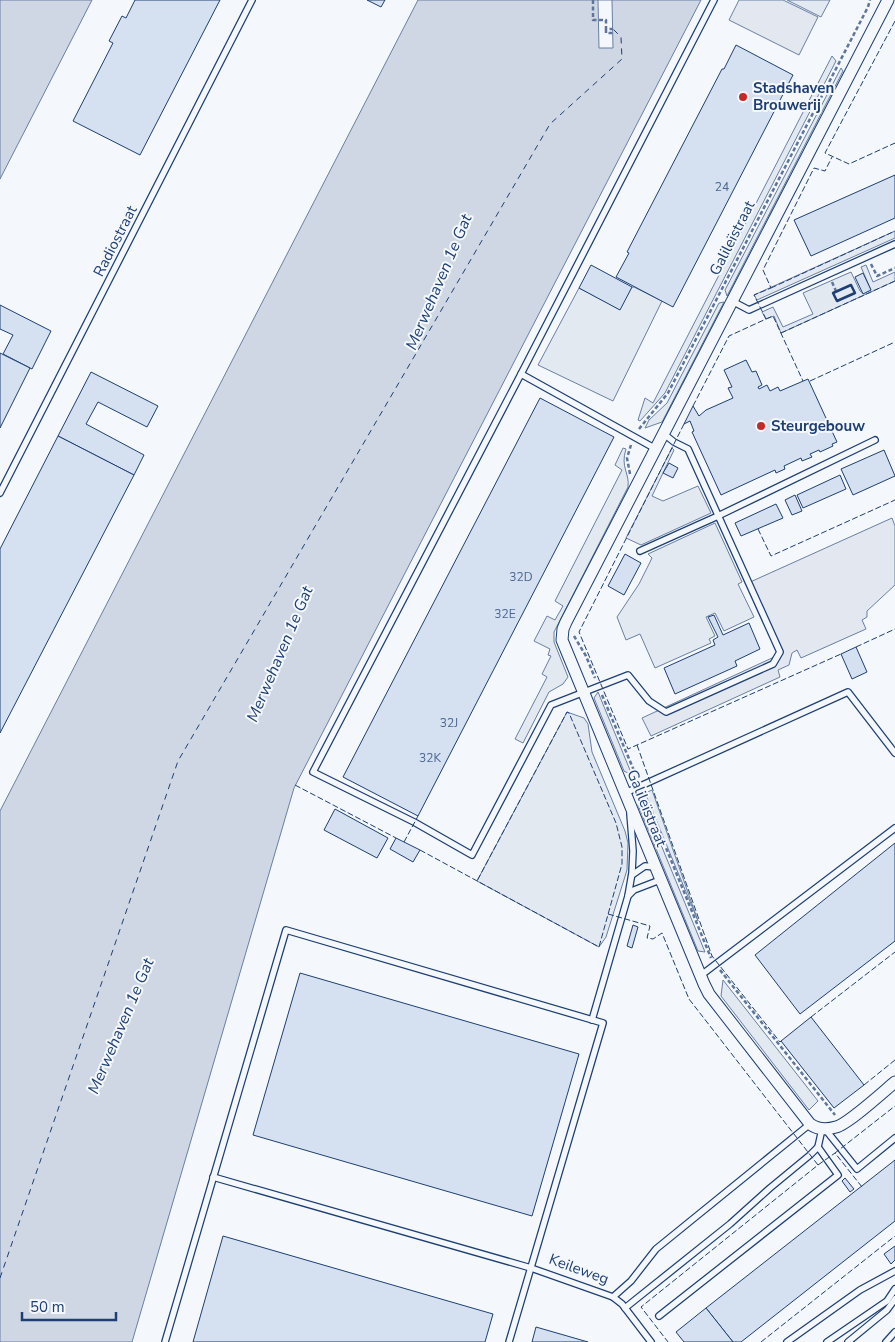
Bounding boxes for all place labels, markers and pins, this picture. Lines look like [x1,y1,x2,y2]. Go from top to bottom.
place label: Stadshaven Brouwerij [753,78,834,115]
marker: Stadshaven Brouwerij [737,91,749,103]
place label: Steurgebouw [771,416,865,436]
marker: Steurgebouw [755,420,767,432]

